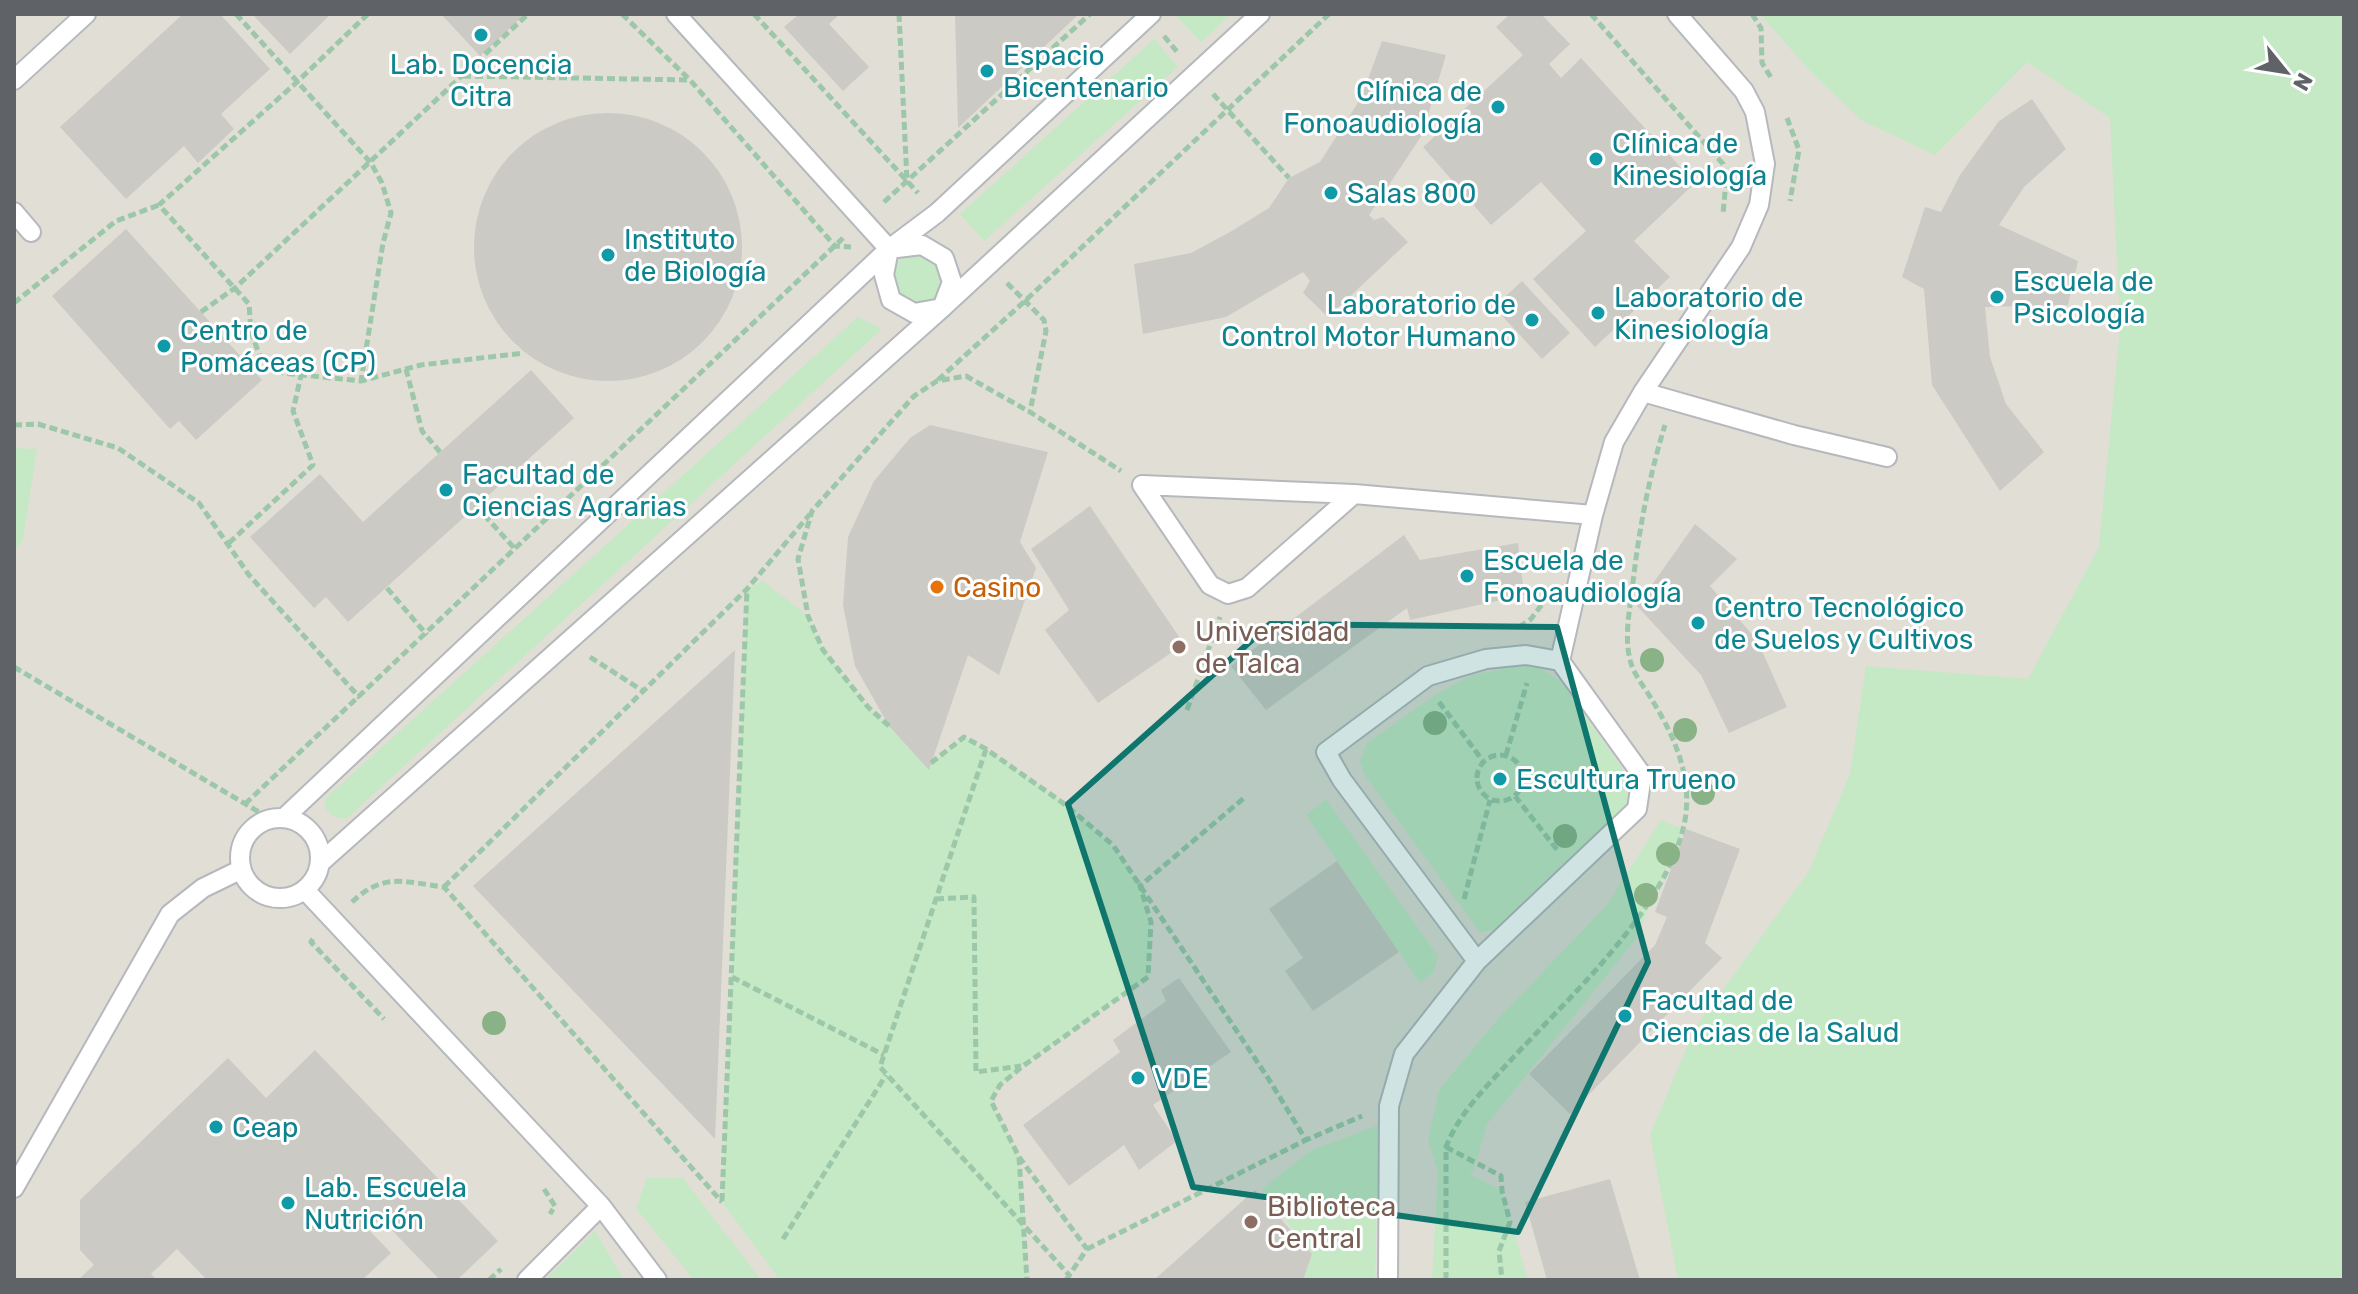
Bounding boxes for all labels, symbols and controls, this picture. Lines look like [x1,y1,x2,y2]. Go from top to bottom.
marker: Lab. Docencia Citra [472,26,490,44]
north arrow [2246,32,2326,112]
place label: Espacio Bicentenario [1003,39,1169,104]
place label: Lab. Docencia Citra [390,48,572,113]
marker: Espacio Bicentenario [978,62,996,80]
text: N [2287,68,2319,95]
place label: Clínica de Fonoaudiología [1283,75,1482,140]
marker: Clínica de Fonoaudiología [1489,98,1507,116]
place label: Clínica de Kinesiología [1612,127,1767,192]
marker: Clínica de Kinesiología [1587,150,1605,168]
place label: Salas 800 [1347,177,1477,210]
marker: Salas 800 [1322,184,1340,202]
place label: Instituto de Biología [624,223,767,288]
marker: Instituto de Biología [599,246,617,264]
place label: Escuela de Psicología [2013,265,2154,330]
place label: Laboratorio de Kinesiología [1614,281,1803,346]
place label: Laboratorio de Control Motor Humano [1221,288,1516,353]
marker: Escuela de Psicología [1988,288,2006,306]
marker: Laboratorio de Kinesiología [1589,304,1607,322]
marker: Laboratorio de Control Motor Humano [1523,311,1541,329]
place label: Centro de Pomáceas (CP) [180,314,376,379]
marker: Centro de Pomáceas (CP) [155,337,173,355]
place label: Facultad de Ciencias Agrarias [462,458,686,523]
marker: Facultad de Ciencias Agrarias [437,481,455,499]
place label: Escuela de Fonoaudiología [1483,544,1682,609]
marker: Escuela de Fonoaudiología [1458,567,1476,585]
place label: Casino [953,571,1041,604]
marker: Casino [928,578,946,596]
place label: Centro Tecnológico de Suelos y Cultivos [1714,591,1973,656]
marker: Centro Tecnológico de Suelos y Cultivos [1689,614,1707,632]
place label: Universidad de Talca [1195,615,1350,680]
marker: Universidad de Talca [1170,638,1188,656]
place label: Escultura Trueno [1516,763,1736,796]
marker: Escultura Trueno [1491,770,1509,788]
place label: Facultad de Ciencias de la Salud [1641,984,1899,1049]
marker: Facultad de Ciencias de la Salud [1616,1007,1634,1025]
place label: VDE [1154,1062,1209,1095]
marker: VDE [1129,1069,1147,1087]
place label: Ceap [232,1111,298,1144]
marker: Ceap [207,1118,225,1136]
place label: Lab. Escuela Nutrición [304,1171,467,1236]
place label: Biblioteca Central [1267,1190,1396,1255]
marker: Lab. Escuela Nutrición [279,1194,297,1212]
marker: Biblioteca Central [1242,1213,1260,1231]

